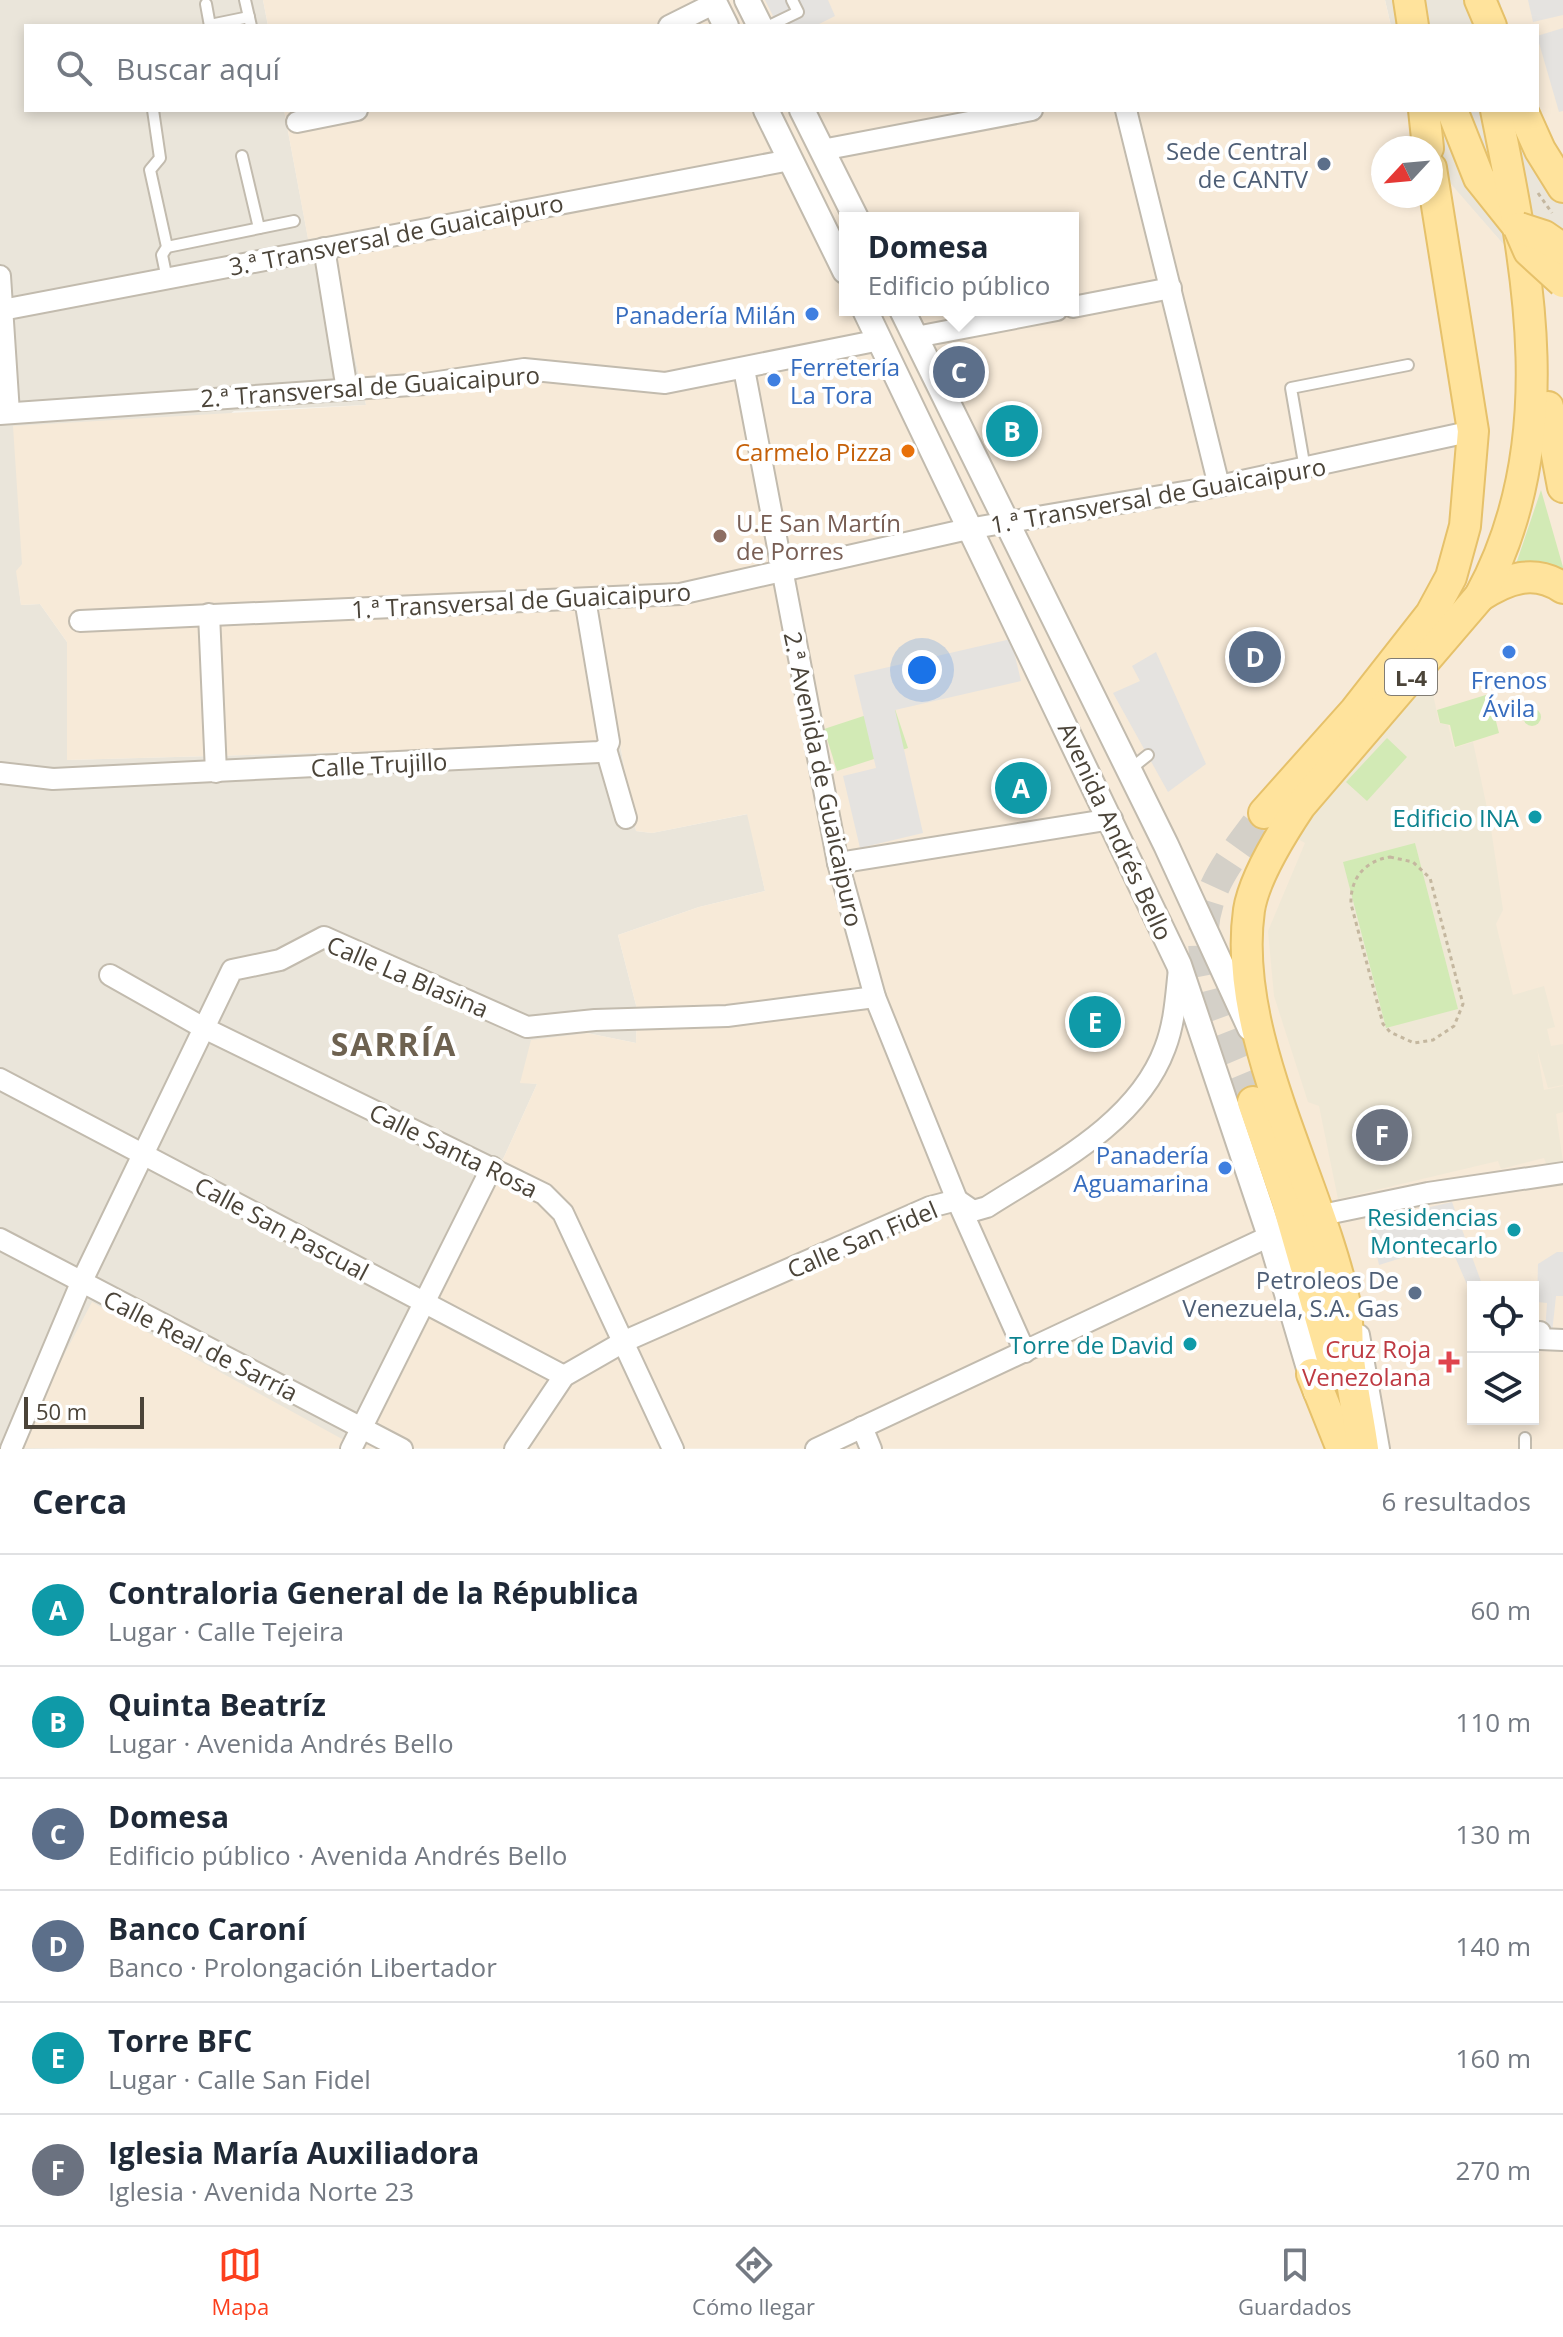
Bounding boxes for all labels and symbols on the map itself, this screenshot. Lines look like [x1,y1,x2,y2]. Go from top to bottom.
place label: Sede Central de CANTV [1166,134,1309,195]
north arrow [1371,136,1443,208]
marker: Sede Central de CANTV [1315,155,1333,173]
street label: 3.ª Transversal de Guaicaipuro [226,185,566,283]
place label: Panadería Milán [615,298,796,331]
marker: Panadería Milán [803,305,821,323]
pin: C [933,342,985,402]
place label: Ferretería La Tora [790,350,900,411]
street label: 2.ª Transversal de Guaicaipuro [199,358,541,414]
marker: Ferretería La Tora [765,371,783,389]
pin: B [986,401,1038,461]
place label: Carmelo Pizza [735,435,892,468]
marker: Carmelo Pizza [899,442,917,460]
street label: 1.ª Transversal de Guaicaipuro [988,449,1328,541]
place label: U.E San Martín de Porres [736,506,901,567]
marker: U.E San Martín de Porres [711,527,729,545]
street label: 1.ª Transversal de Guaicaipuro [350,575,692,625]
pin: D [1229,627,1281,687]
street label: 2.ª Avenida de Guaicaipuro [777,628,871,930]
marker: Frenos Ávila [1500,643,1518,661]
your location [902,650,942,690]
road number: L-4 [1385,659,1437,695]
place label: Frenos Ávila [1471,663,1547,724]
street label: Avenida Andrés Bello [1051,717,1181,945]
street label: Calle Trujillo [310,744,448,784]
pin: A [995,758,1047,818]
place label: Edificio INA [1393,801,1520,834]
marker: Edificio INA [1526,808,1544,826]
street label: Calle La Blasina [322,927,494,1025]
pin: E [1069,992,1121,1052]
district label: SARRÍA [331,1022,457,1065]
street label: Calle Santa Rosa [364,1095,544,1205]
pin: F [1356,1105,1408,1165]
place label: Panadería Aguamarina [1073,1138,1209,1199]
marker: Panadería Aguamarina [1216,1159,1234,1177]
street label: Calle San Pascual [189,1168,375,1288]
street label: Calle San Fidel [782,1192,942,1286]
place label: Residencias Montecarlo [1367,1200,1498,1261]
marker: Residencias Montecarlo [1505,1221,1523,1239]
place label: Petroleos De Venezuela, S.A. Gas [1182,1263,1399,1324]
street label: Calle Real de Sarría [98,1282,304,1408]
marker: Petroleos De Venezuela, S.A. Gas [1406,1284,1424,1302]
place label: Torre de David [1009,1328,1174,1361]
place label: Cruz Roja Venezolana [1302,1332,1431,1393]
marker: Torre de David [1181,1335,1199,1353]
marker: Cruz Roja Venezolana [1438,1351,1460,1373]
scale bar [24,1393,144,1429]

